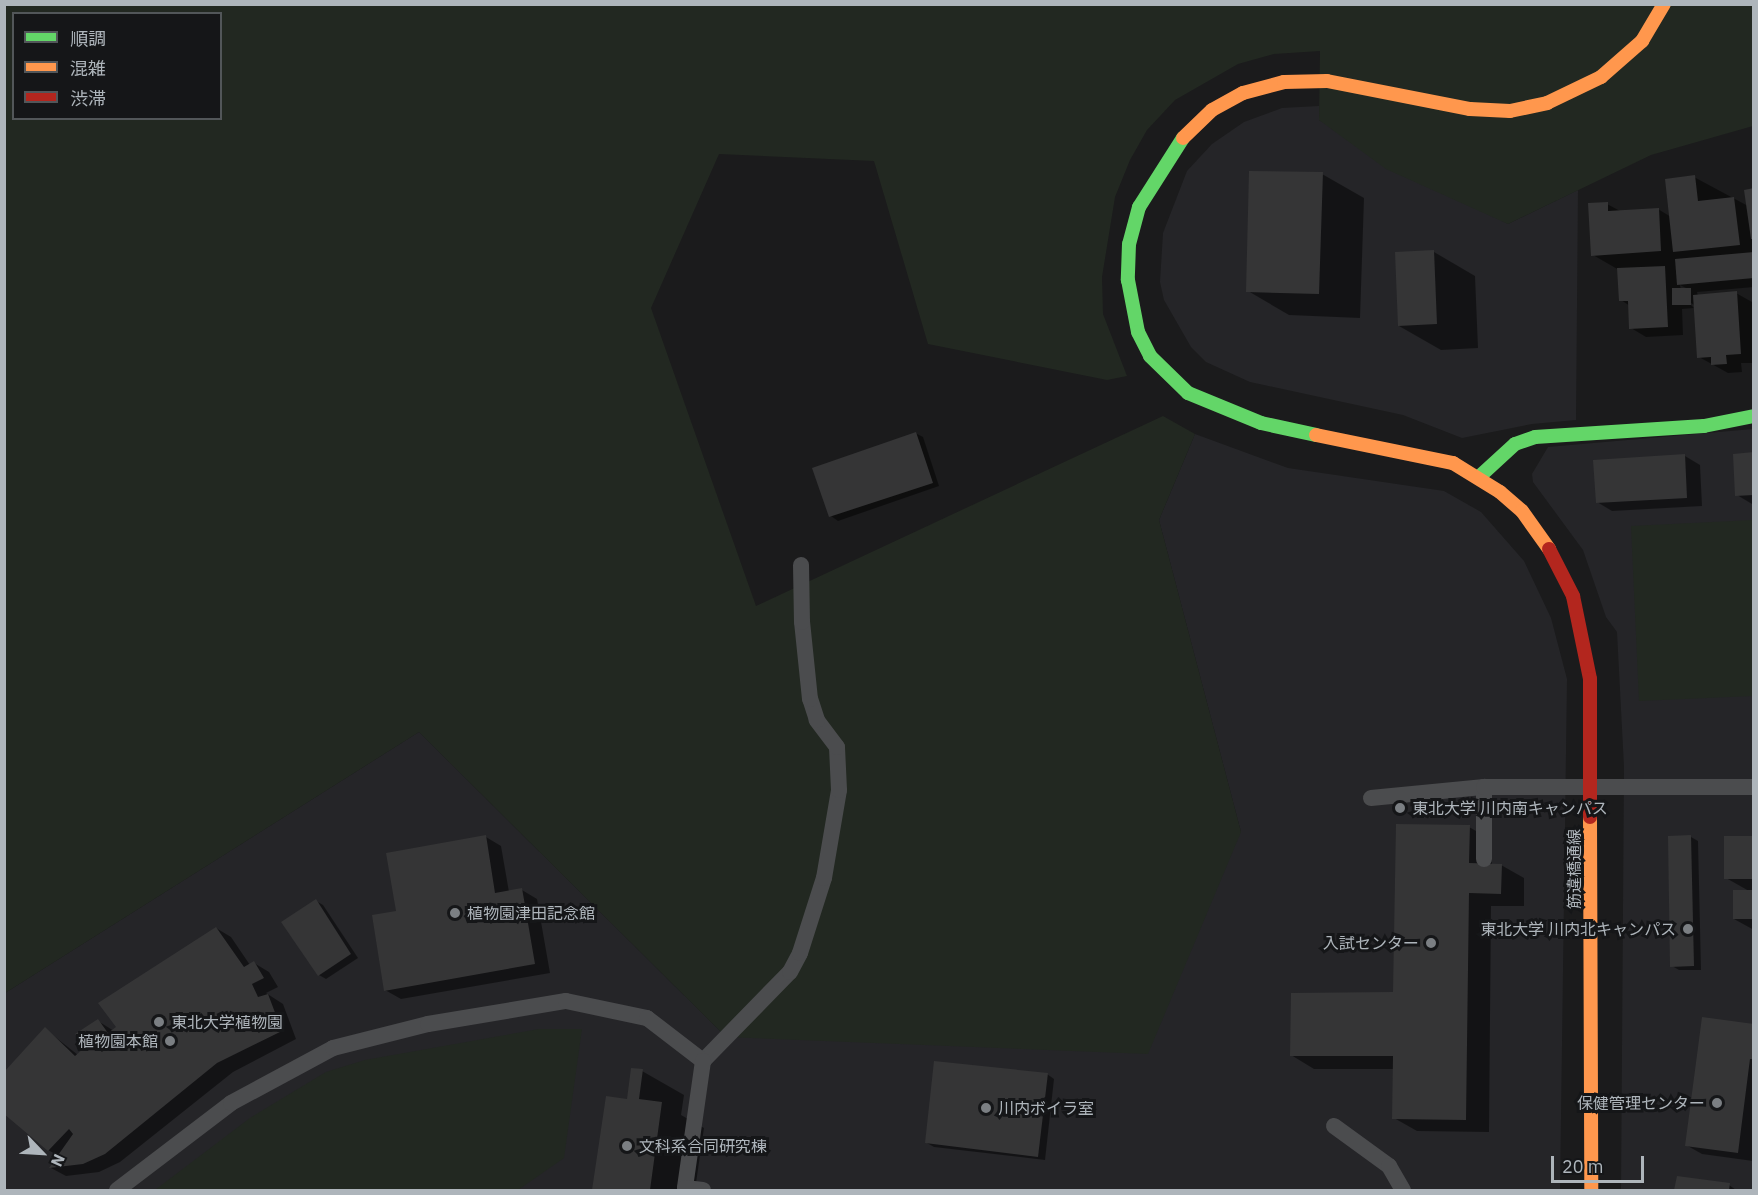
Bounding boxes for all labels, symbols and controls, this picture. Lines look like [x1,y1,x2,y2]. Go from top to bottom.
legend [12,12,222,120]
text: 順調 [70,27,106,50]
text: 混雑 [70,57,106,80]
text: 渋滞 [70,87,106,110]
place label: 東北大学 川内南キャンパス [1412,798,1608,818]
marker: 東北大学 川内南キャンパス [1393,801,1407,815]
street label: 筋違橋通線 [1564,829,1584,909]
place label: 植物園津田記念館 [467,903,595,923]
marker: 植物園津田記念館 [448,906,462,920]
place label: 東北大学 川内北キャンパス [1480,919,1676,939]
marker: 東北大学 川内北キャンパス [1681,922,1695,936]
place label: 入試センター [1323,933,1419,953]
marker: 入試センター [1424,936,1438,950]
place label: 東北大学植物園 [171,1012,283,1032]
marker: 東北大学植物園 [152,1015,166,1029]
place label: 植物園本館 [78,1031,158,1051]
marker: 植物園本館 [163,1034,177,1048]
place label: 保健管理センター [1577,1093,1705,1113]
marker: 保健管理センター [1710,1096,1724,1110]
place label: 川内ボイラ室 [998,1098,1094,1118]
marker: 川内ボイラ室 [979,1101,993,1115]
north arrow [12,1123,72,1183]
place label: 文科系合同研究棟 [639,1136,767,1156]
marker: 文科系合同研究棟 [620,1139,634,1153]
scale bar [1554,1144,1647,1182]
text: N [47,1151,70,1170]
text: 20 m [1562,1155,1604,1178]

